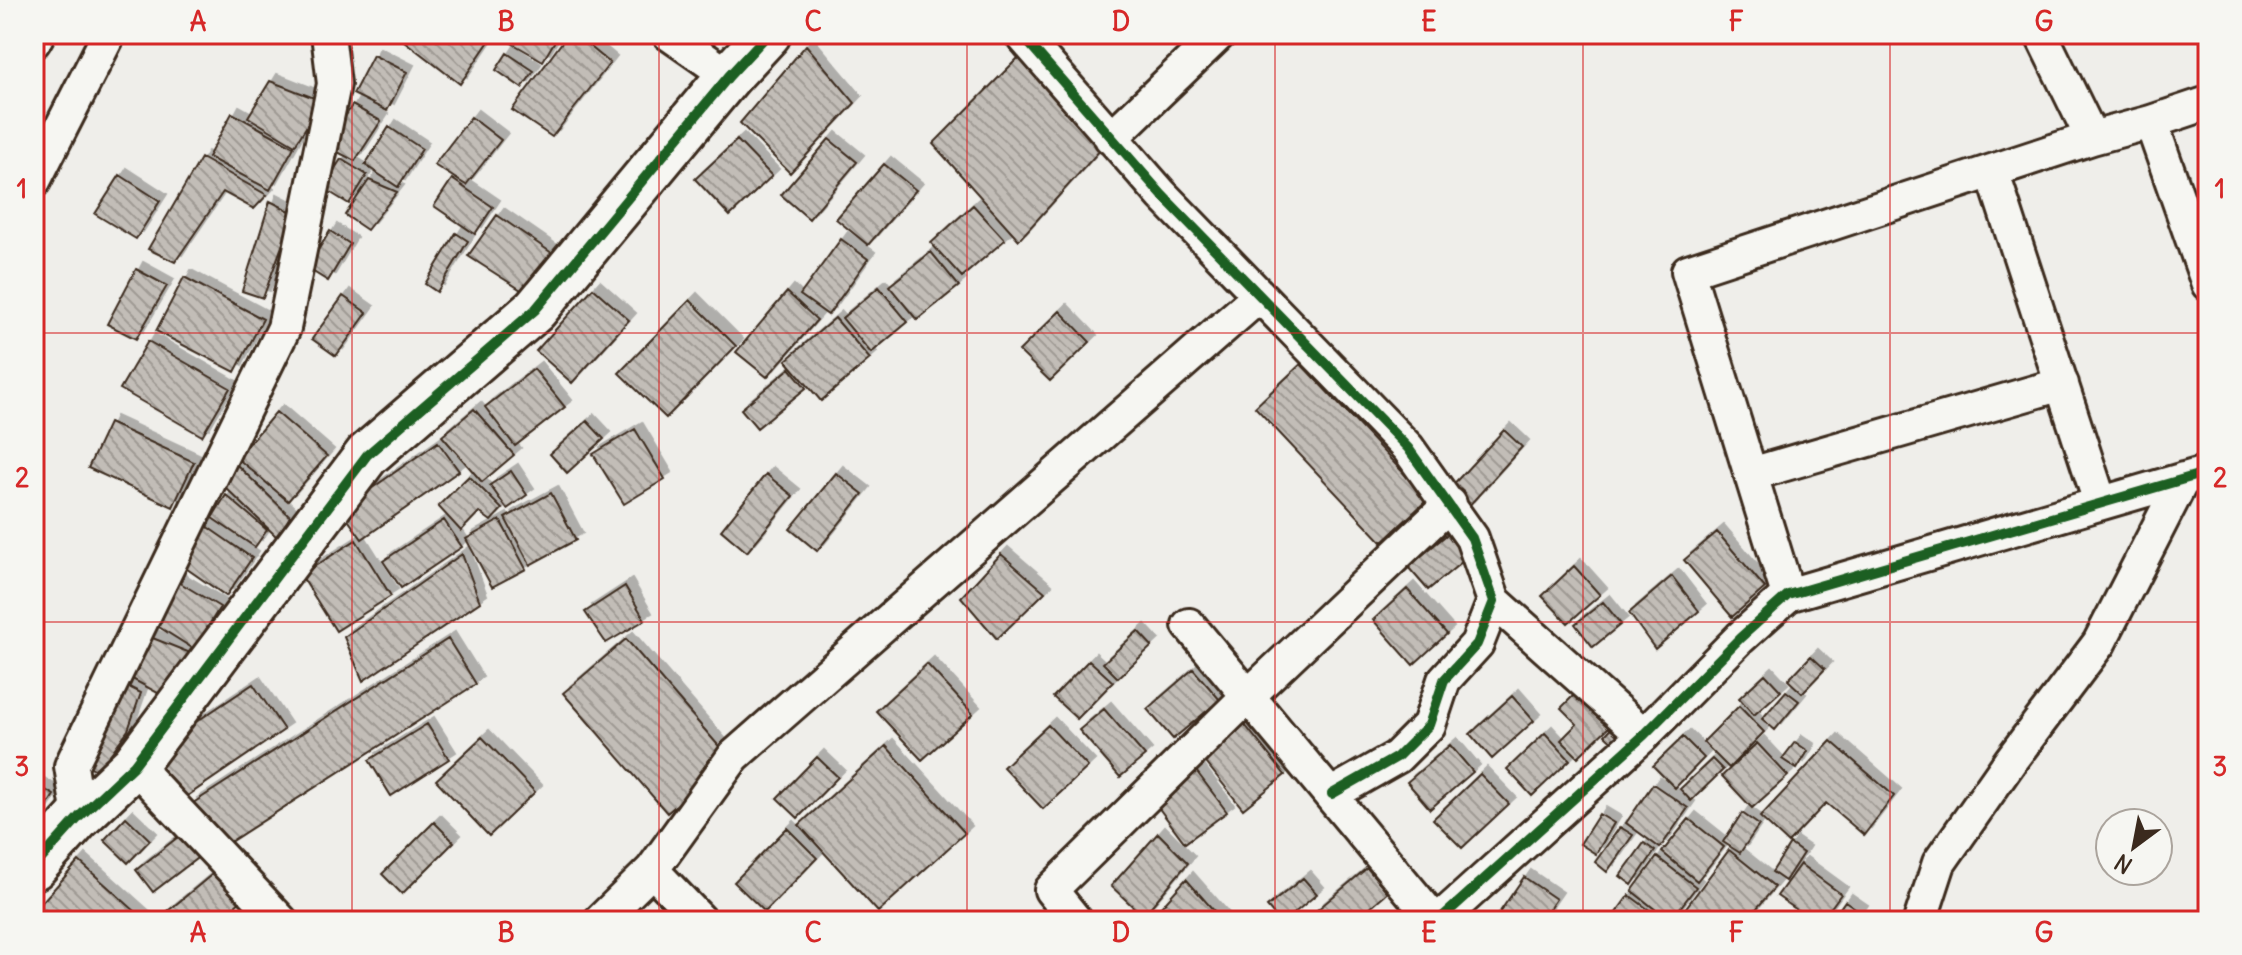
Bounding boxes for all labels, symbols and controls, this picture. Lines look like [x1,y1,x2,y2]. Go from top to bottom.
text: A [190,5,207,38]
text: B [497,5,515,38]
text: C [804,5,822,38]
text: D [1112,5,1130,38]
text: E [1421,5,1437,38]
text: F [1729,5,1744,38]
text: G [2035,5,2054,38]
text: 1 [17,172,27,205]
text: 1 [2215,172,2225,205]
text: 2 [15,461,29,494]
text: 2 [2213,461,2227,494]
text: 3 [15,750,29,783]
text: 3 [2213,750,2227,783]
north arrow [2094,807,2174,887]
text: N [2110,848,2137,880]
text: A [190,916,207,949]
text: B [497,916,515,949]
text: C [804,916,822,949]
text: D [1112,916,1130,949]
text: E [1421,916,1437,949]
text: F [1729,916,1744,949]
text: G [2035,916,2054,949]

